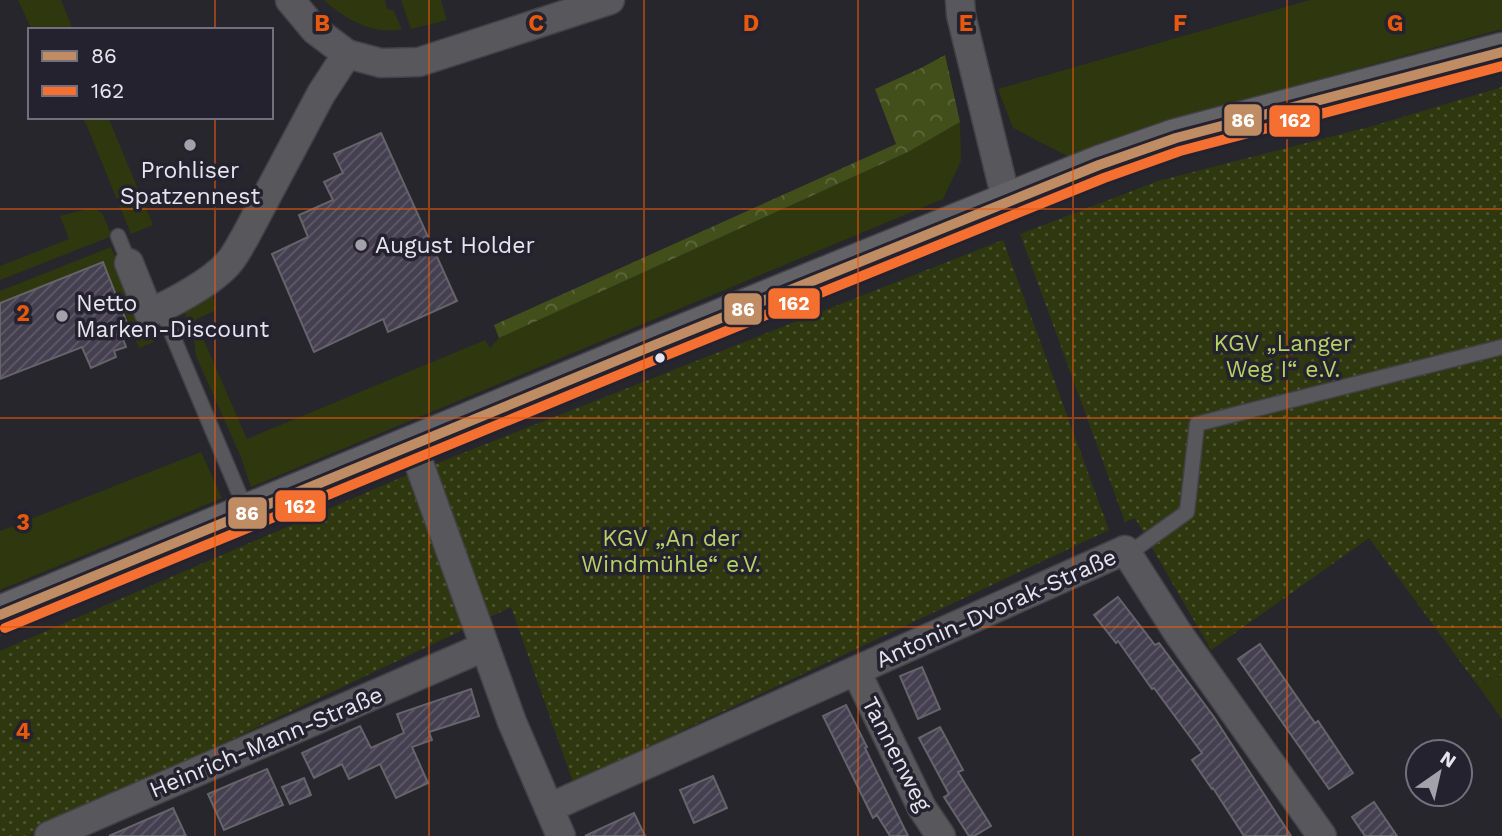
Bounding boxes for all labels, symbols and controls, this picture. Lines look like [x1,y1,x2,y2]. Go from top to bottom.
text: B [314,10,330,37]
text: C [528,10,544,37]
text: D [743,10,759,37]
text: E [959,10,973,37]
text: F [1173,10,1187,37]
text: G [1387,10,1403,37]
legend [28,28,273,119]
text: 86 [91,43,117,68]
text: 162 [91,78,124,103]
line badge: 86 [1223,103,1263,137]
line badge: 162 [1268,104,1321,138]
text: 86 [1231,109,1255,132]
text: 162 [1279,109,1311,132]
marker: Prohliser Spatzennest [182,137,198,153]
place label: Prohliser Spatzennest [120,157,260,210]
place label: August Holder [375,232,535,259]
marker: August Holder [353,237,369,253]
line badge: 162 [767,287,821,320]
place label: Netto Marken-Discount [76,290,269,343]
line badge: 86 [723,292,763,326]
text: 162 [778,292,810,315]
text: 86 [731,298,755,321]
text: 2 [16,300,30,327]
marker: Netto Marken-Discount [54,308,70,324]
park label: KGV „Langer Weg I“ e.V. [1214,330,1352,383]
unlabelled marker [653,351,667,365]
line badge: 162 [274,489,327,523]
text: 162 [284,495,316,518]
line badge: 86 [227,496,268,530]
text: 86 [235,502,259,525]
text: 3 [16,509,30,536]
park label: KGV „An der Windmühle“ e.V. [581,525,761,578]
street label: Antonin-Dvorak-Straße [872,543,1121,674]
street label: Heinrich-Mann-Straße [145,681,387,804]
street label: Tannenweg [856,693,937,817]
text: 4 [16,718,31,745]
north arrow [1404,738,1474,808]
text: N [1436,746,1460,773]

